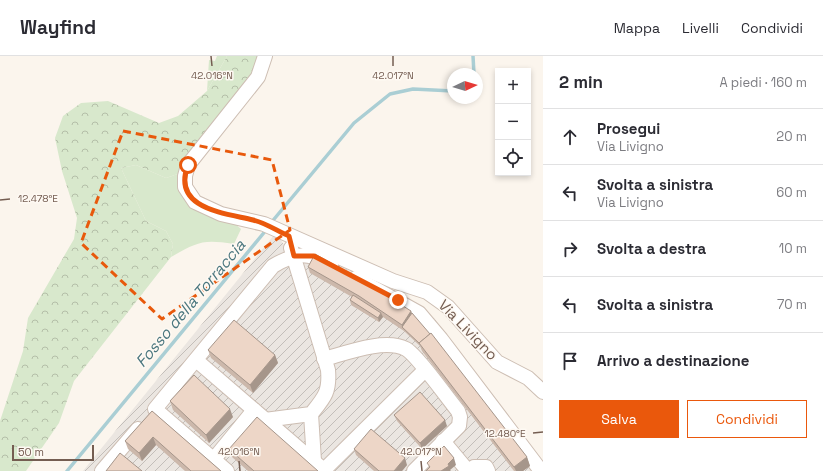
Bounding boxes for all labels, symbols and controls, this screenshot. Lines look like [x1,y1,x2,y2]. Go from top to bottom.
text: Wayfind [20,15,96,40]
text: Mappa [614,19,660,37]
text: Livelli [682,19,719,37]
text: Condividi [741,19,803,37]
north arrow [447,68,483,104]
map controls [495,68,531,176]
button: + [495,68,531,104]
text: 42.016°N [191,69,233,82]
text: 42.017°N [372,69,414,82]
text: 2 min [559,71,603,93]
text: A piedi · 160 m [719,74,807,91]
button: − [495,104,531,140]
text: Prosegui [597,119,660,138]
icon: ahead [559,126,581,148]
text: 20 m [776,128,807,145]
text: Via Livigno [597,138,664,155]
button: locate [495,140,531,176]
route start [179,156,197,174]
text: Svolta a sinistra [597,175,713,194]
icon: left [559,182,581,204]
text: 60 m [776,184,807,201]
text: 12.478°E [18,192,58,205]
text: Via Livigno [597,194,664,211]
water label: Fosso della Torraccia [131,234,251,372]
icon: right [559,238,581,260]
text: Svolta a destra [597,239,706,258]
text: 10 m [779,240,807,257]
route end [389,291,407,309]
icon: left [559,294,581,316]
street label: Via Livigno [435,295,502,364]
text: Svolta a sinistra [597,295,713,314]
text: 70 m [777,296,807,313]
icon: arrive [559,350,581,372]
text: Arrivo a destinazione [597,351,749,370]
button: Salva [559,400,679,438]
button: Condividi [687,400,807,438]
text: 12.480°E [484,427,526,440]
scale bar [12,443,94,462]
text: 50 m [18,445,44,459]
text: 42.016°N [218,445,260,458]
text: 42.017°N [400,445,442,458]

